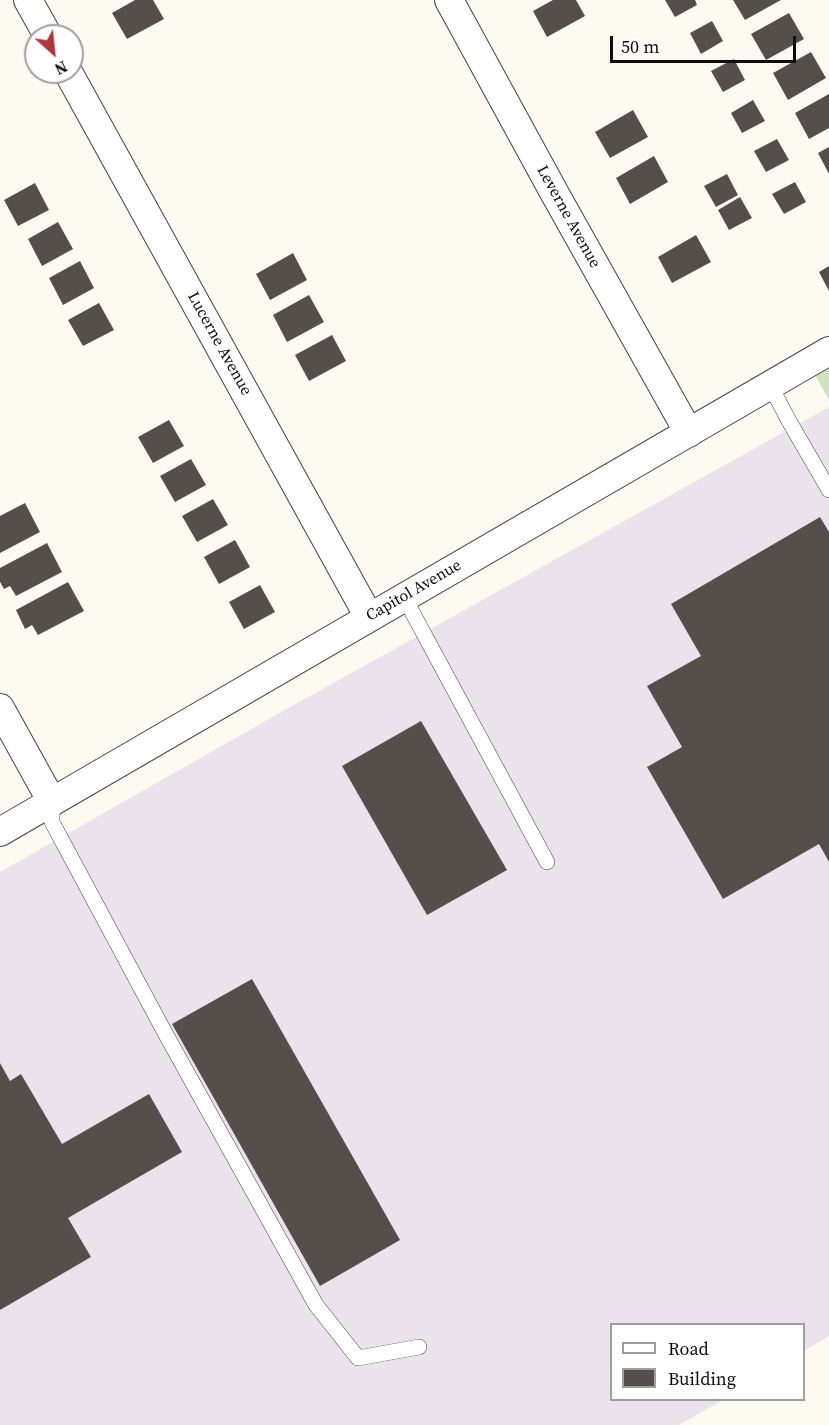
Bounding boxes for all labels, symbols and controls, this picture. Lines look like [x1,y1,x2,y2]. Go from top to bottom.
north arrow [24,24,84,84]
scale bar [613,24,799,62]
text: 50 m [621,34,659,59]
text: N [51,56,71,81]
street label: Leverne Avenue [532,162,604,272]
street label: Lucerne Avenue [183,289,255,399]
street label: Capitol Avenue [363,556,465,626]
legend [610,1323,805,1401]
text: Road [668,1336,709,1361]
text: Building [668,1366,736,1391]

